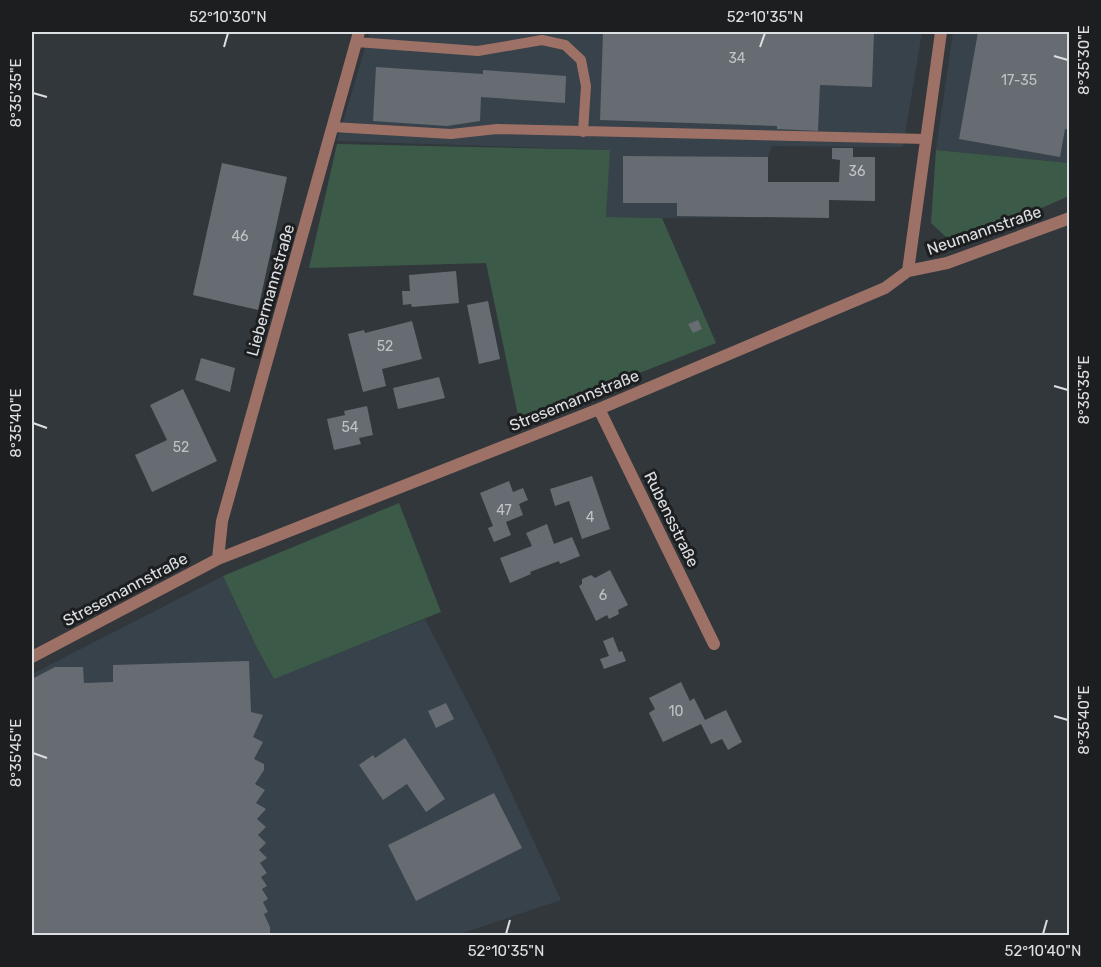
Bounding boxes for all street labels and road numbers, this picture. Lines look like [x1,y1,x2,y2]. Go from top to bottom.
street label: Neumannstraße [924,202,1044,259]
street label: Liebermannstraße [243,222,298,358]
street label: Stresemannstraße [507,366,642,435]
street label: Rubensstraße [640,468,703,570]
street label: Stresemannstraße [60,549,191,630]

